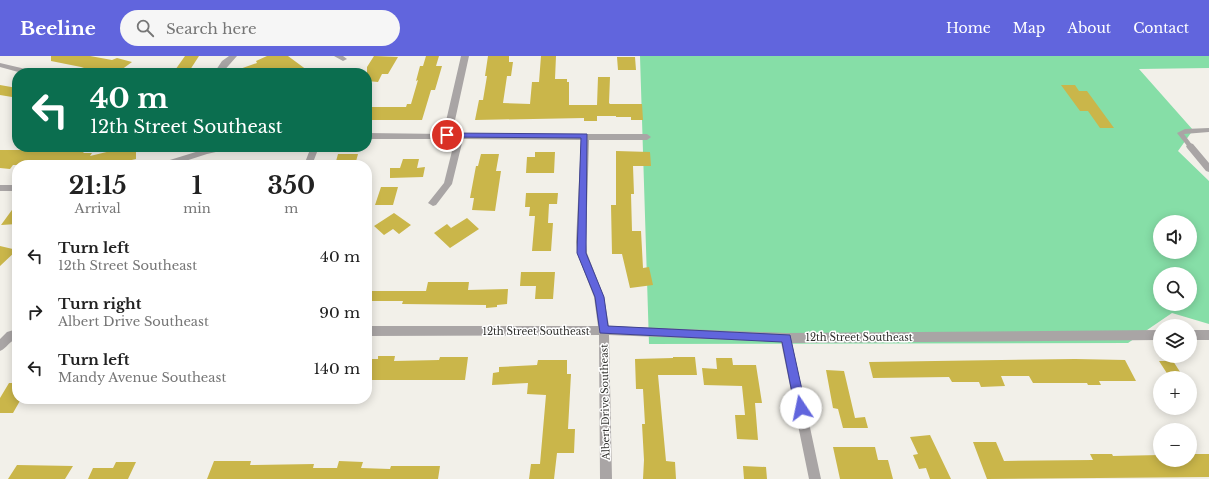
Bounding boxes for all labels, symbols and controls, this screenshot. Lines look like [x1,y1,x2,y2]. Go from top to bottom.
search box [120,10,400,46]
text: Beeline [20,17,96,40]
icon: search [134,17,156,39]
text: Search here [166,19,257,38]
text: Home [946,19,991,37]
text: Map [1013,19,1045,37]
text: About [1067,19,1111,37]
text: Contact [1133,19,1189,37]
text: 40 m [90,81,168,116]
icon: left [24,84,76,136]
text: 12th Street Southeast [90,116,283,138]
pin [430,118,464,152]
icon: arrive [436,124,458,146]
text: 21:15 [69,171,126,200]
text: 1 [192,171,202,200]
text: 350 [267,171,315,200]
text: Arrival [75,200,121,217]
text: min [183,200,211,217]
text: m [284,200,298,217]
map controls [1153,215,1197,467]
button: sound [1153,215,1197,259]
text: Turn left [58,238,129,257]
icon: left [24,245,46,267]
text: 40 m [320,247,360,266]
text: 12th Street Southeast [58,257,197,274]
button: search [1153,267,1197,311]
text: Turn right [58,294,141,313]
icon: right [24,301,46,323]
text: 90 m [319,303,360,322]
text: Albert Drive Southeast [58,313,209,330]
button: layers [1153,319,1197,363]
street label: 12th Street Southeast [482,325,590,338]
street label: 12th Street Southeast [805,331,913,344]
street label: Albert Drive Southeast [597,344,613,461]
text: Turn left [58,350,129,369]
icon: left [24,357,46,379]
text: 140 m [313,359,360,378]
text: Mandy Avenue Southeast [58,369,226,386]
button: + [1153,371,1197,415]
position arrow [780,387,822,429]
button: − [1153,423,1197,467]

